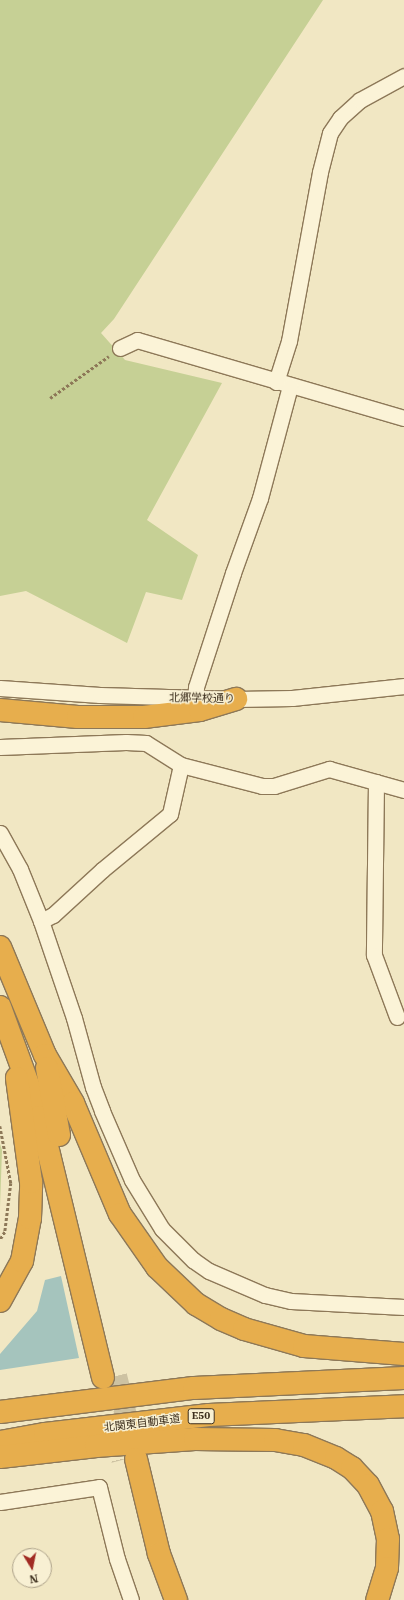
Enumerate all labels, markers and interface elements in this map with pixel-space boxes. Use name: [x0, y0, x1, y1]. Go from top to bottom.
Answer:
street label: 北郷学校通り: [169, 691, 235, 705]
road number: E50: [187, 1408, 215, 1424]
street label: 北関東自動車道: [103, 1412, 181, 1434]
north arrow: [12, 1548, 52, 1588]
text: N: [28, 1571, 39, 1586]

